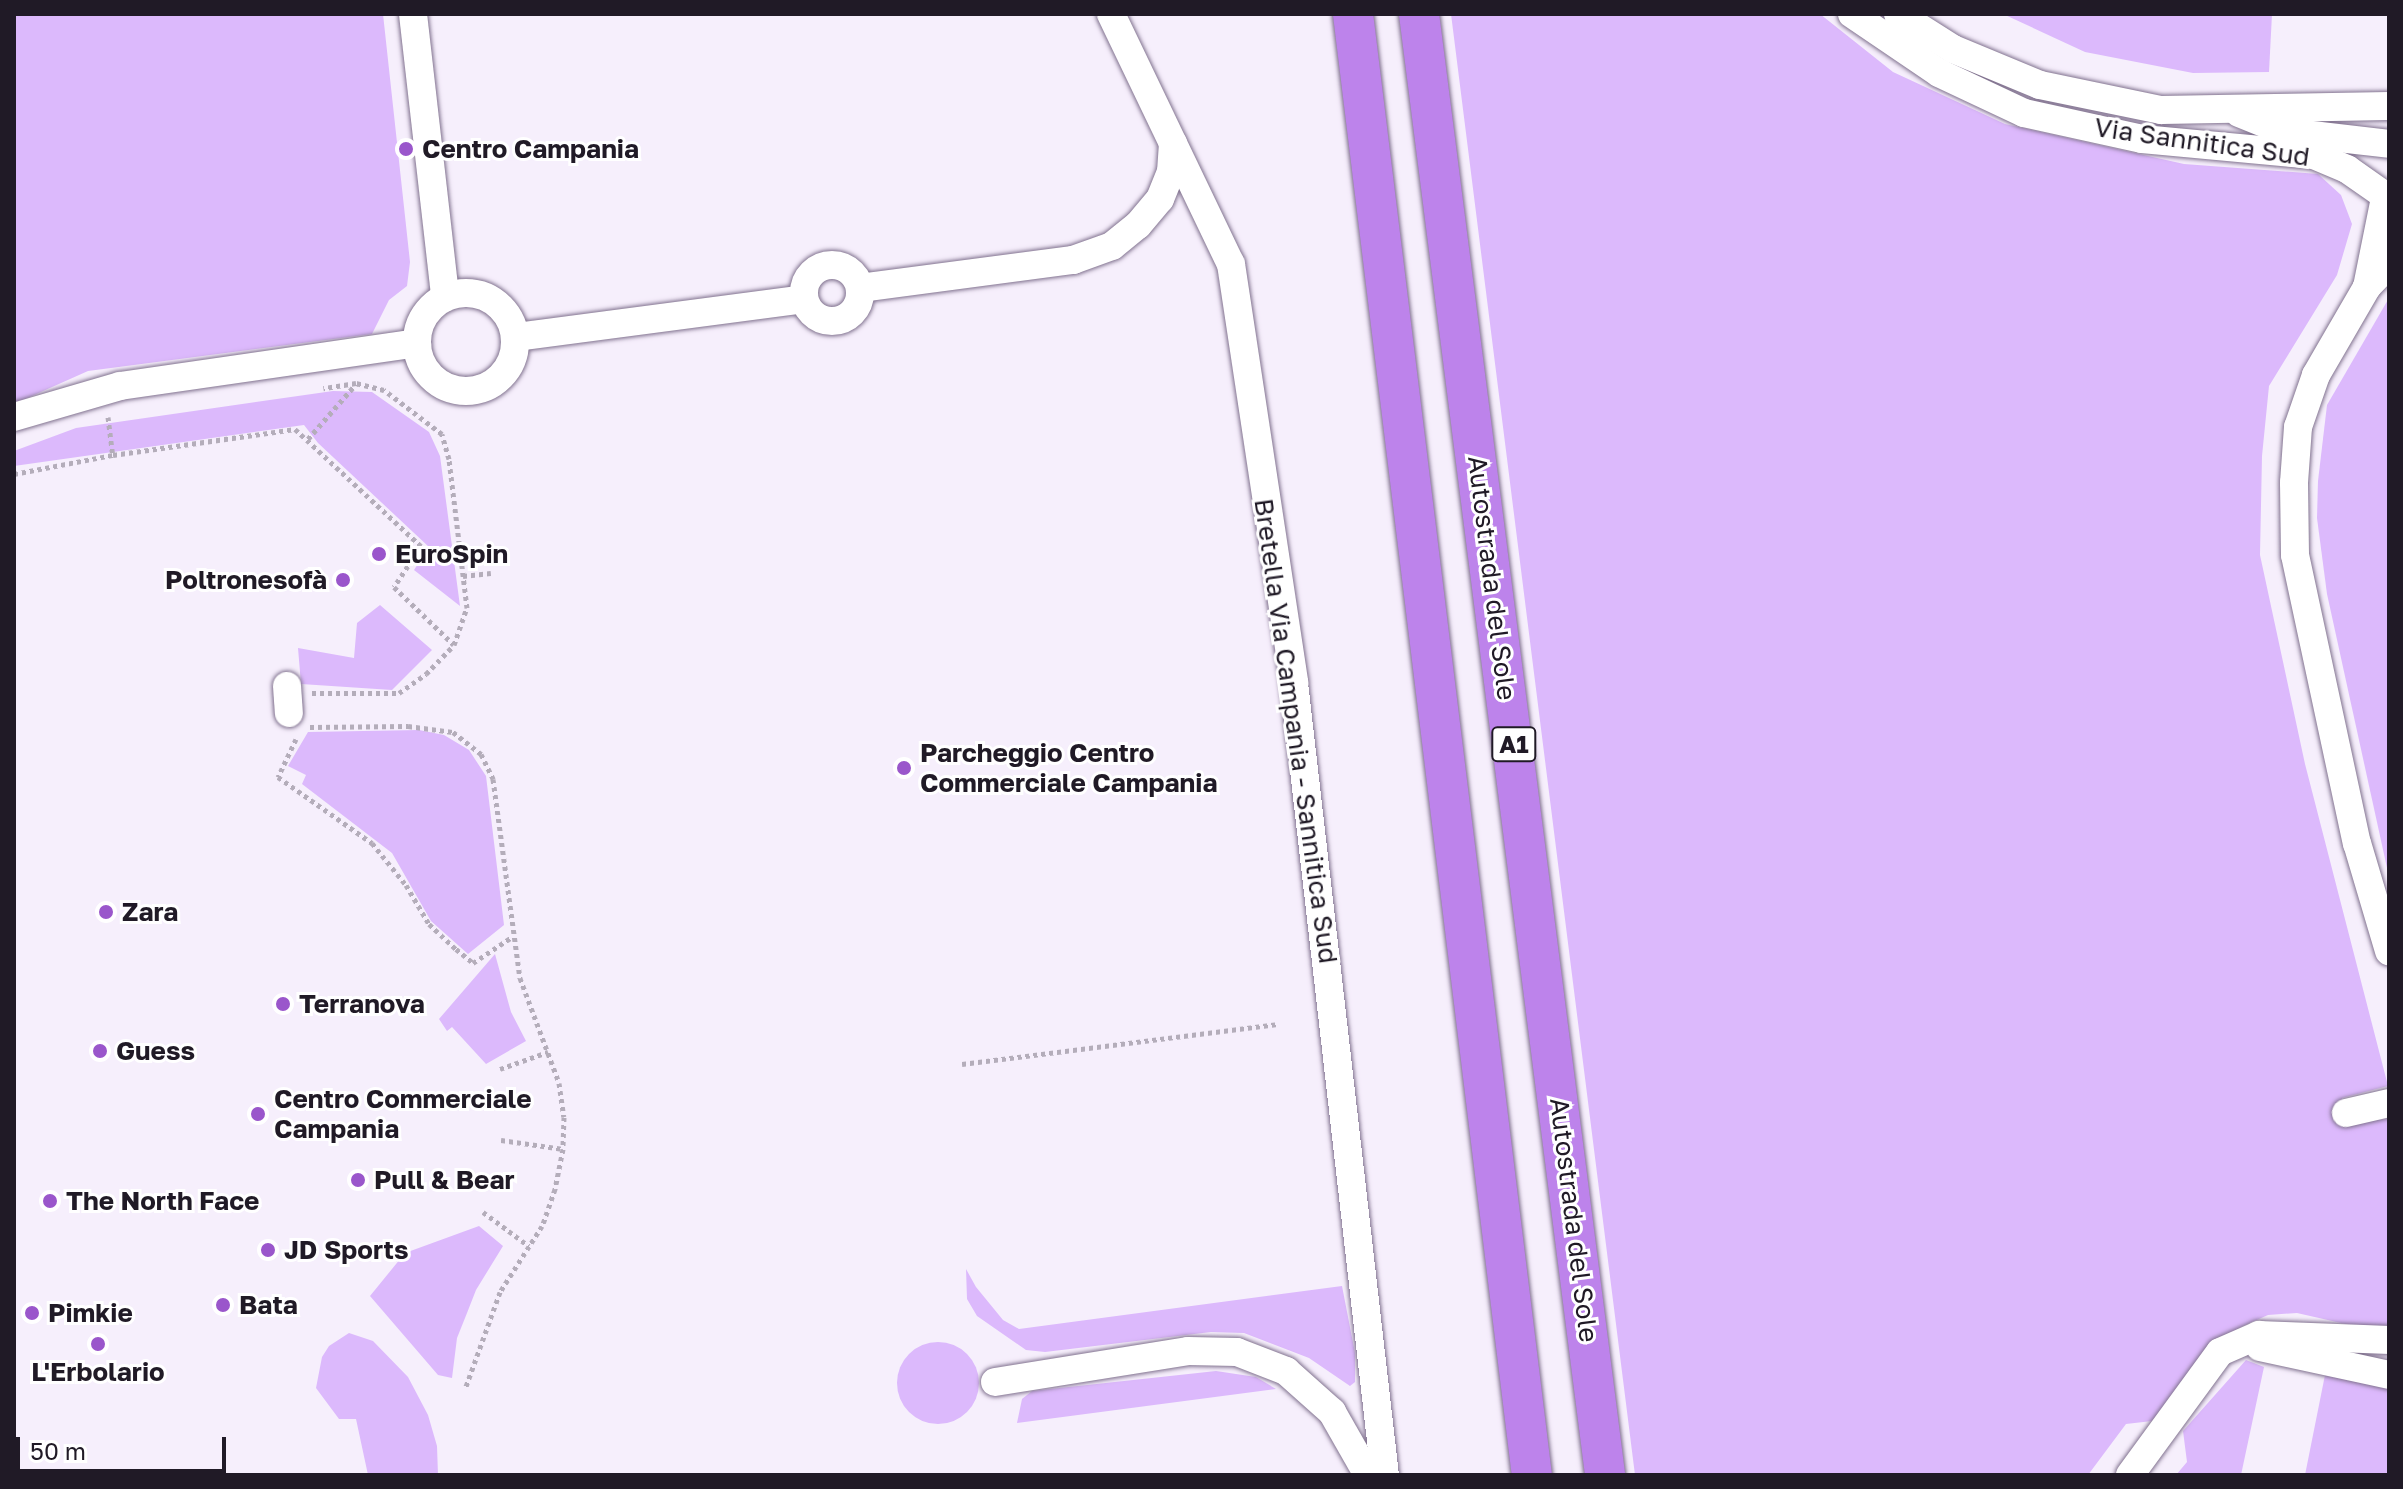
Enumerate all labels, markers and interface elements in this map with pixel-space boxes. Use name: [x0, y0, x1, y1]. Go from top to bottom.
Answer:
street label: Via Sannitica Sud: [2092, 111, 2312, 173]
place label: Centro Campania: [422, 133, 639, 165]
marker: Centro Campania: [397, 140, 415, 158]
street label: Autostrada del Sole: [1462, 454, 1522, 702]
street label: Bretella Via Campania - Sannitica Sud: [1248, 497, 1344, 965]
place label: EuroSpin: [395, 538, 508, 570]
marker: EuroSpin: [370, 545, 388, 563]
place label: Poltronesofà: [165, 564, 327, 596]
marker: Poltronesofà: [334, 571, 352, 589]
road number: A1: [1490, 724, 1538, 764]
place label: Parcheggio Centro Commerciale Campania: [920, 737, 1218, 798]
marker: Parcheggio Centro Commerciale Campania: [895, 759, 913, 777]
place label: Zara: [122, 896, 178, 928]
marker: Zara: [97, 903, 115, 921]
place label: Terranova: [299, 988, 425, 1020]
marker: Terranova: [274, 995, 292, 1013]
place label: Guess: [116, 1035, 195, 1067]
marker: Guess: [91, 1042, 109, 1060]
place label: Centro Commerciale Campania: [274, 1083, 532, 1144]
street label: Autostrada del Sole: [1544, 1096, 1604, 1344]
marker: Centro Commerciale Campania: [249, 1105, 267, 1123]
place label: Pull & Bear: [374, 1164, 515, 1196]
marker: Pull & Bear: [349, 1171, 367, 1189]
place label: The North Face: [66, 1185, 259, 1217]
marker: The North Face: [41, 1192, 59, 1210]
place label: JD Sports: [284, 1234, 409, 1266]
marker: JD Sports: [259, 1241, 277, 1259]
place label: Bata: [239, 1289, 298, 1321]
marker: Bata: [214, 1296, 232, 1314]
place label: Pimkie: [48, 1297, 133, 1329]
marker: Pimkie: [23, 1304, 41, 1322]
marker: L'Erbolario: [89, 1335, 107, 1353]
place label: L'Erbolario: [31, 1356, 165, 1388]
scale bar: [20, 1421, 230, 1471]
text: 50 m: [30, 1436, 86, 1465]

